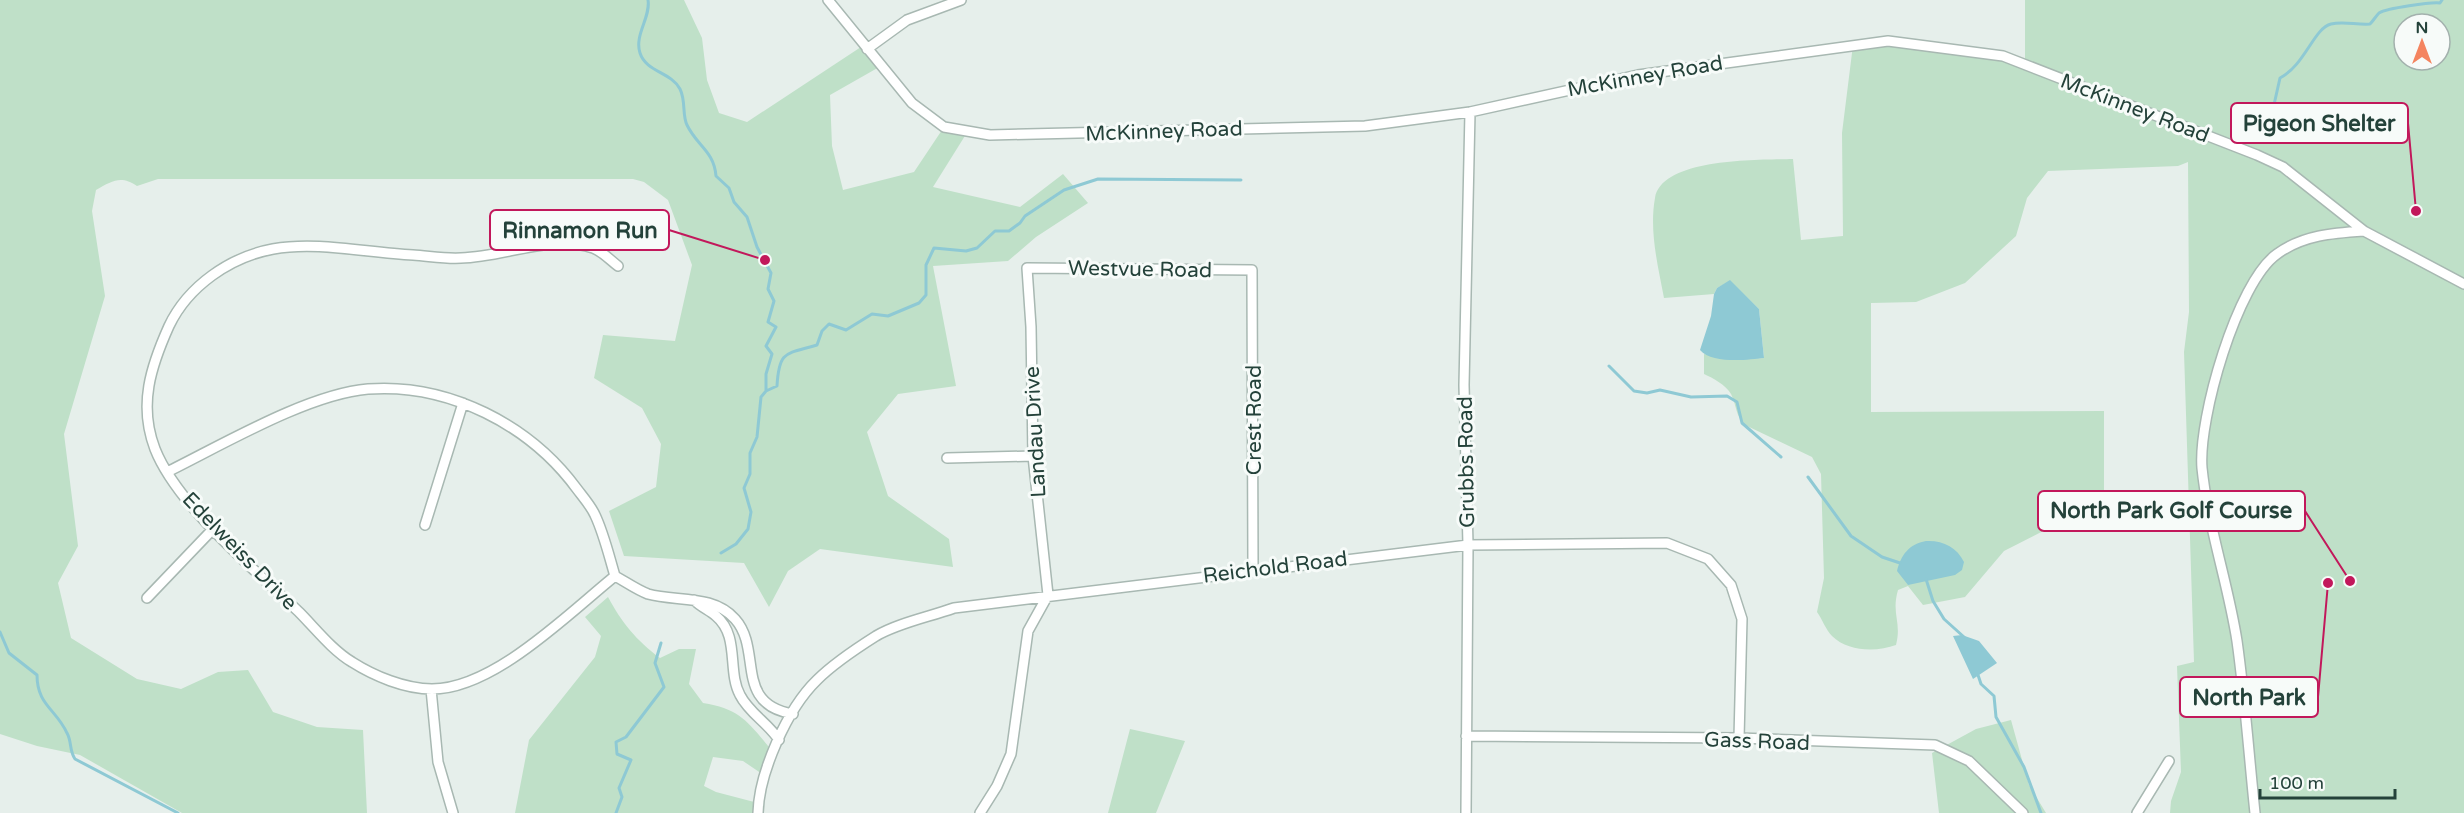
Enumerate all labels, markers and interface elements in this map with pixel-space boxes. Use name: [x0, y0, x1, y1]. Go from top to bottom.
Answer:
north arrow: [2392, 12, 2452, 72]
text: N: [2416, 18, 2428, 38]
street label: McKinney Road: [1565, 51, 1725, 102]
street label: McKinney Road: [2057, 69, 2213, 148]
callout: Pigeon Shelter: [2231, 103, 2408, 143]
text: Pigeon Shelter: [2243, 111, 2396, 137]
street label: McKinney Road: [1085, 116, 1243, 147]
callout: Rinnamon Run: [490, 210, 669, 250]
text: Rinnamon Run: [502, 218, 658, 244]
street label: Westvue Road: [1068, 256, 1212, 283]
street label: Landau Drive: [1020, 365, 1051, 498]
street label: Crest Road: [1242, 365, 1267, 475]
street label: Grubbs Road: [1453, 396, 1480, 528]
street label: Edelweiss Drive: [177, 487, 302, 616]
callout: North Park Golf Course: [2038, 491, 2305, 531]
text: North Park Golf Course: [2050, 498, 2292, 524]
street label: Reichold Road: [1201, 546, 1349, 589]
callout: North Park: [2180, 677, 2318, 717]
text: North Park: [2192, 685, 2306, 711]
street label: Gass Road: [1704, 727, 1810, 756]
scale bar: [2260, 762, 2395, 800]
text: 100 m: [2269, 772, 2324, 794]

